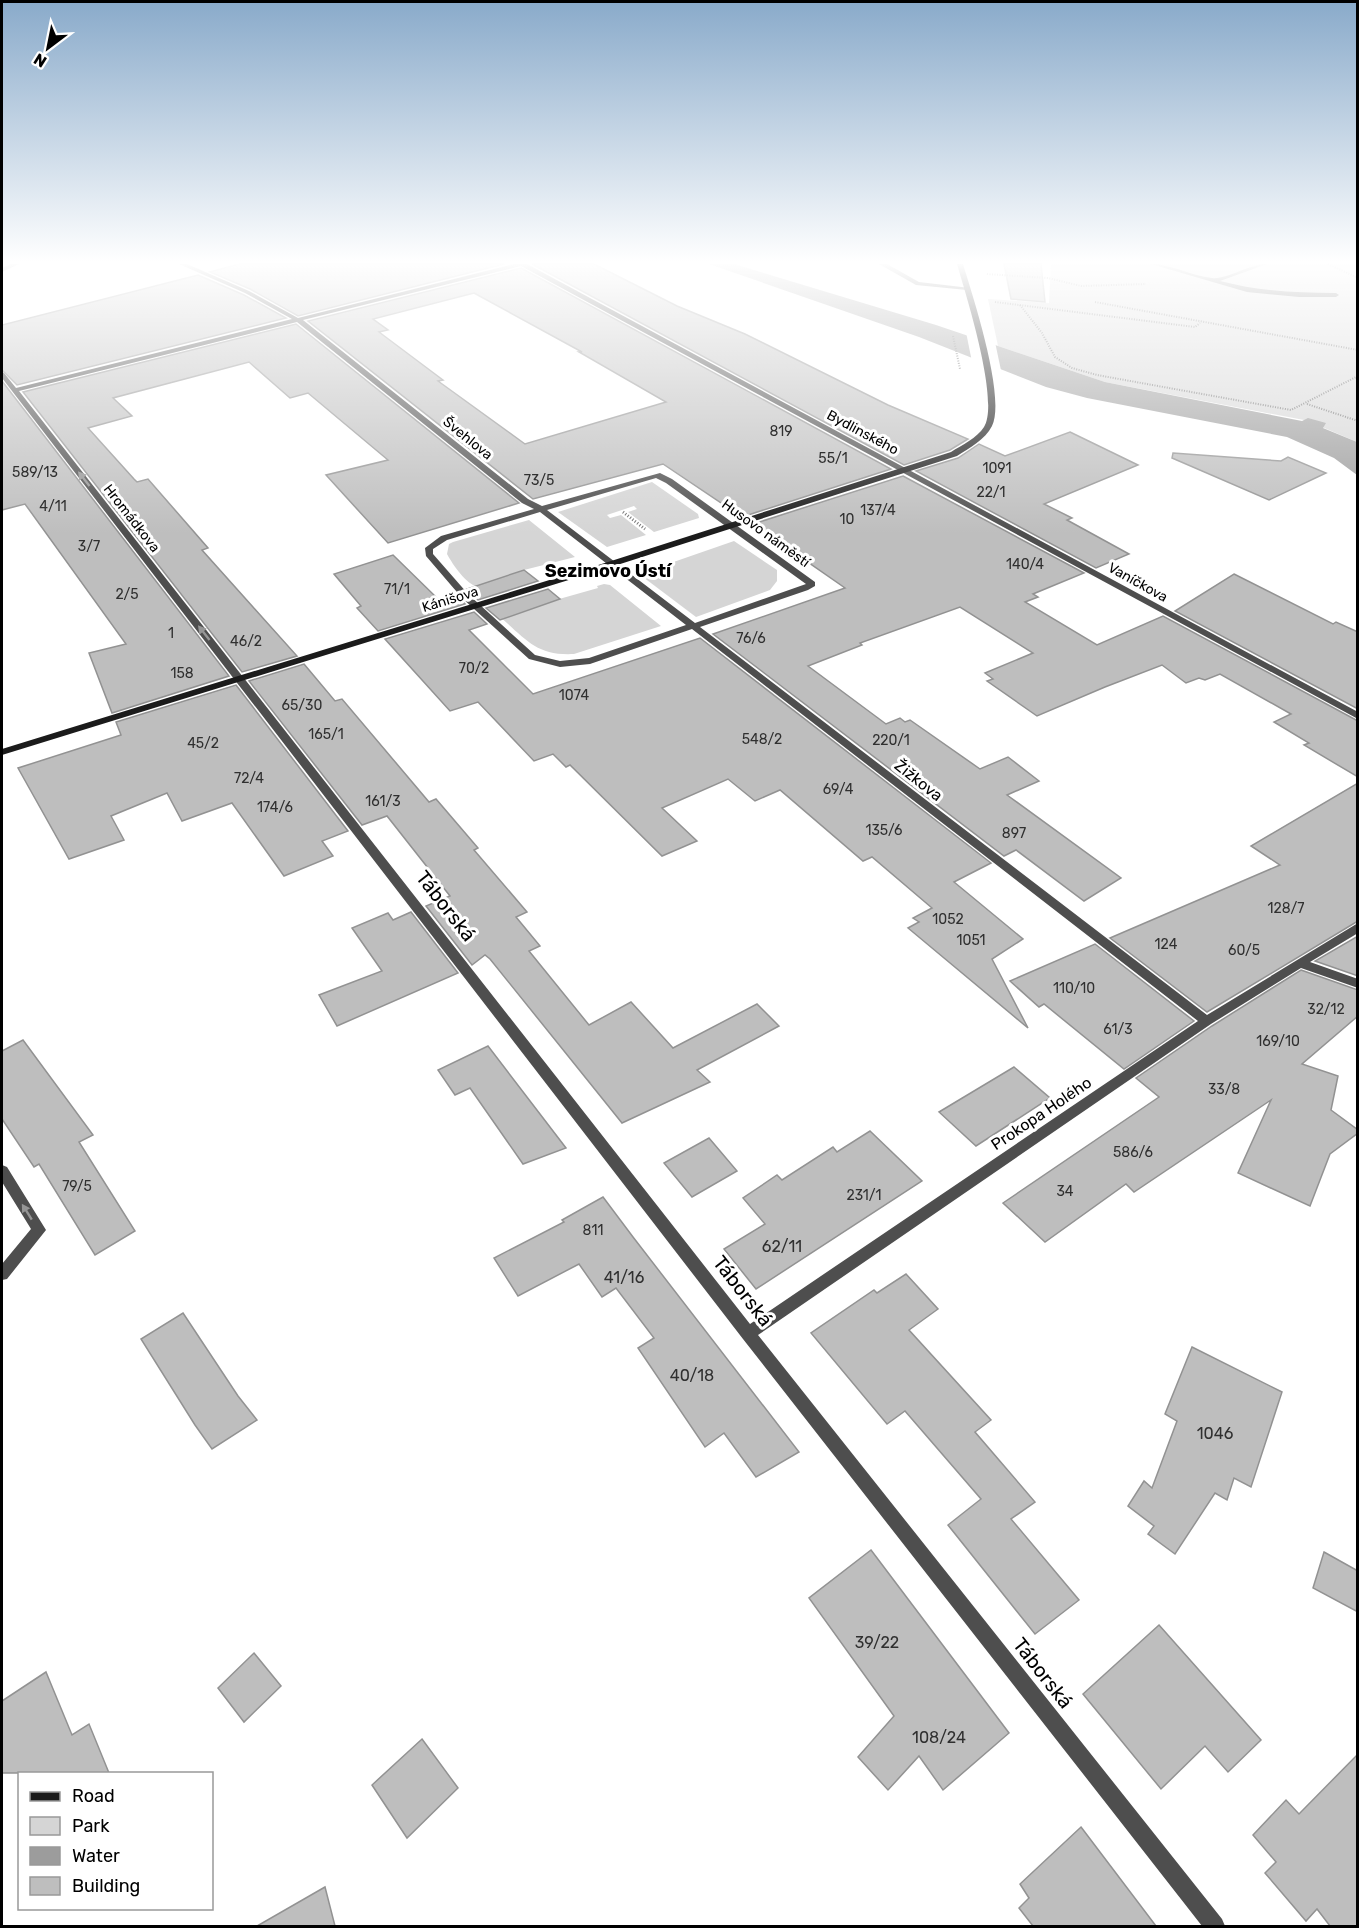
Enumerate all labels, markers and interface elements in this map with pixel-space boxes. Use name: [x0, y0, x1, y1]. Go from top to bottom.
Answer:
north arrow: [18, 18, 78, 78]
text: N: [30, 49, 50, 71]
street label: Bydlinského: [824, 406, 902, 458]
street label: Švehlova: [439, 412, 497, 464]
house number: 819: [769, 423, 793, 440]
house number: 55/1: [818, 450, 848, 467]
house number: 1091: [982, 460, 1012, 477]
house number: 589/13: [12, 464, 58, 481]
one-way arrow: [78, 471, 91, 487]
house number: 73/5: [524, 472, 554, 489]
street label: Hromádkova: [100, 481, 163, 556]
house number: 22/1: [976, 484, 1006, 501]
street label: Husovo náměstí: [718, 496, 814, 571]
house number: 4/11: [39, 498, 67, 515]
house number: 137/4: [860, 502, 896, 519]
house number: 10: [840, 511, 855, 528]
house number: 3/7: [78, 538, 100, 555]
house number: 140/4: [1006, 556, 1044, 573]
street label: Vaníčkova: [1105, 559, 1171, 606]
district label: Sezimovo Ústí: [545, 560, 673, 582]
house number: 71/1: [384, 581, 410, 598]
street label: Kánišova: [420, 583, 480, 616]
house number: 2/5: [115, 586, 139, 603]
house number: 1: [168, 625, 174, 642]
one-way arrow: [198, 626, 210, 641]
house number: 76/6: [736, 630, 766, 647]
house number: 46/2: [230, 633, 262, 650]
house number: 70/2: [459, 660, 489, 677]
house number: 158: [170, 665, 194, 682]
house number: 1074: [559, 687, 589, 704]
house number: 65/30: [282, 697, 322, 714]
house number: 165/1: [308, 726, 344, 743]
house number: 548/2: [742, 731, 782, 748]
house number: 220/1: [872, 732, 910, 749]
house number: 45/2: [187, 735, 219, 752]
street label: Žižkova: [891, 756, 947, 805]
house number: 72/4: [234, 770, 264, 787]
house number: 69/4: [823, 781, 854, 798]
house number: 161/3: [365, 793, 401, 810]
house number: 174/6: [257, 799, 293, 816]
house number: 135/6: [865, 822, 903, 839]
house number: 897: [1002, 825, 1026, 842]
street label: Táborská: [411, 866, 481, 946]
house number: 128/7: [1268, 900, 1305, 917]
house number: 1052: [932, 911, 964, 928]
house number: 1051: [957, 932, 985, 949]
house number: 124: [1155, 936, 1178, 953]
house number: 60/5: [1228, 942, 1260, 959]
house number: 110/10: [1053, 980, 1095, 997]
house number: 32/12: [1307, 1001, 1345, 1018]
house number: 61/3: [1103, 1021, 1133, 1038]
house number: 169/10: [1256, 1033, 1300, 1050]
street label: Prokopa Holého: [987, 1073, 1095, 1154]
house number: 33/8: [1208, 1081, 1240, 1098]
house number: 586/6: [1113, 1144, 1153, 1161]
house number: 79/5: [62, 1178, 92, 1195]
house number: 34: [1056, 1183, 1074, 1200]
house number: 231/1: [846, 1187, 882, 1204]
one-way arrow: [22, 1204, 33, 1220]
house number: 811: [583, 1222, 603, 1239]
house number: 62/11: [762, 1237, 802, 1256]
street label: Táborská: [708, 1251, 778, 1331]
house number: 41/16: [604, 1268, 645, 1287]
house number: 40/18: [670, 1366, 714, 1385]
house number: 1046: [1197, 1424, 1234, 1443]
house number: 39/22: [855, 1633, 899, 1652]
street label: Táborská: [1008, 1633, 1078, 1713]
house number: 108/24: [912, 1728, 966, 1747]
legend: [18, 1772, 213, 1910]
text: Road: [72, 1785, 115, 1807]
text: Park: [72, 1815, 110, 1837]
text: Water: [72, 1845, 120, 1867]
text: Building: [72, 1875, 140, 1897]

